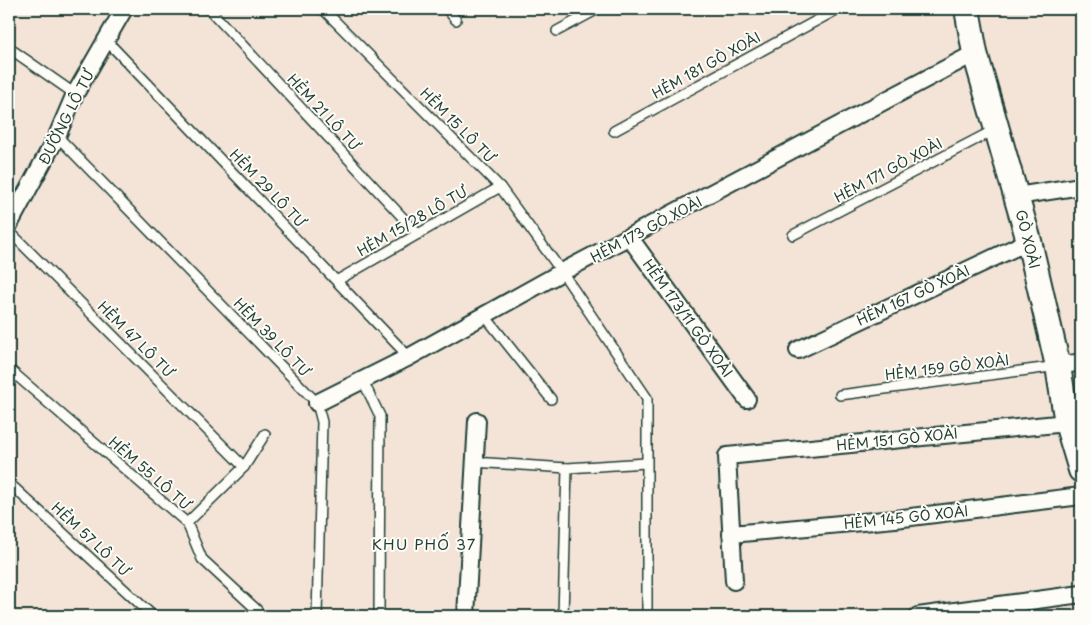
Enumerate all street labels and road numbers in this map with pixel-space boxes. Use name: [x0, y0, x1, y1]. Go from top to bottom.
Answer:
street label: HẺM 181 GÒ XOÀI: [648, 26, 764, 104]
street label: ĐƯỜNG LÔ TƯ: [33, 65, 99, 168]
street label: HẺM 21 LÔ TƯ: [283, 69, 366, 156]
street label: HẺM 15 LÔ TƯ: [416, 83, 501, 168]
street label: HẺM 171 GÒ XOÀI: [830, 133, 946, 207]
street label: HẺM 29 LÔ TƯ: [225, 144, 312, 233]
street label: HẺM 15/28 LÔ TƯ: [353, 180, 472, 261]
street label: HẺM 173 GÒ XOÀI: [586, 191, 706, 267]
street label: GÒ XOÀI: [1011, 207, 1045, 271]
street label: HẺM 173/11 GÒ XOÀI: [638, 255, 738, 381]
street label: HẺM 167 GÒ XOÀI: [853, 260, 973, 330]
street label: HẺM 39 LÔ TƯ: [229, 293, 316, 382]
street label: HẺM 47 LÔ TƯ: [93, 296, 180, 383]
street label: HẺM 159 GÒ XOÀI: [884, 349, 1010, 385]
street label: HẺM 151 GÒ XOÀI: [835, 422, 959, 456]
street label: HẺM 55 LÔ TƯ: [104, 431, 196, 515]
street label: HẺM 57 LÔ TƯ: [47, 497, 136, 582]
street label: HẺM 145 GÒ XOÀI: [843, 500, 969, 534]

